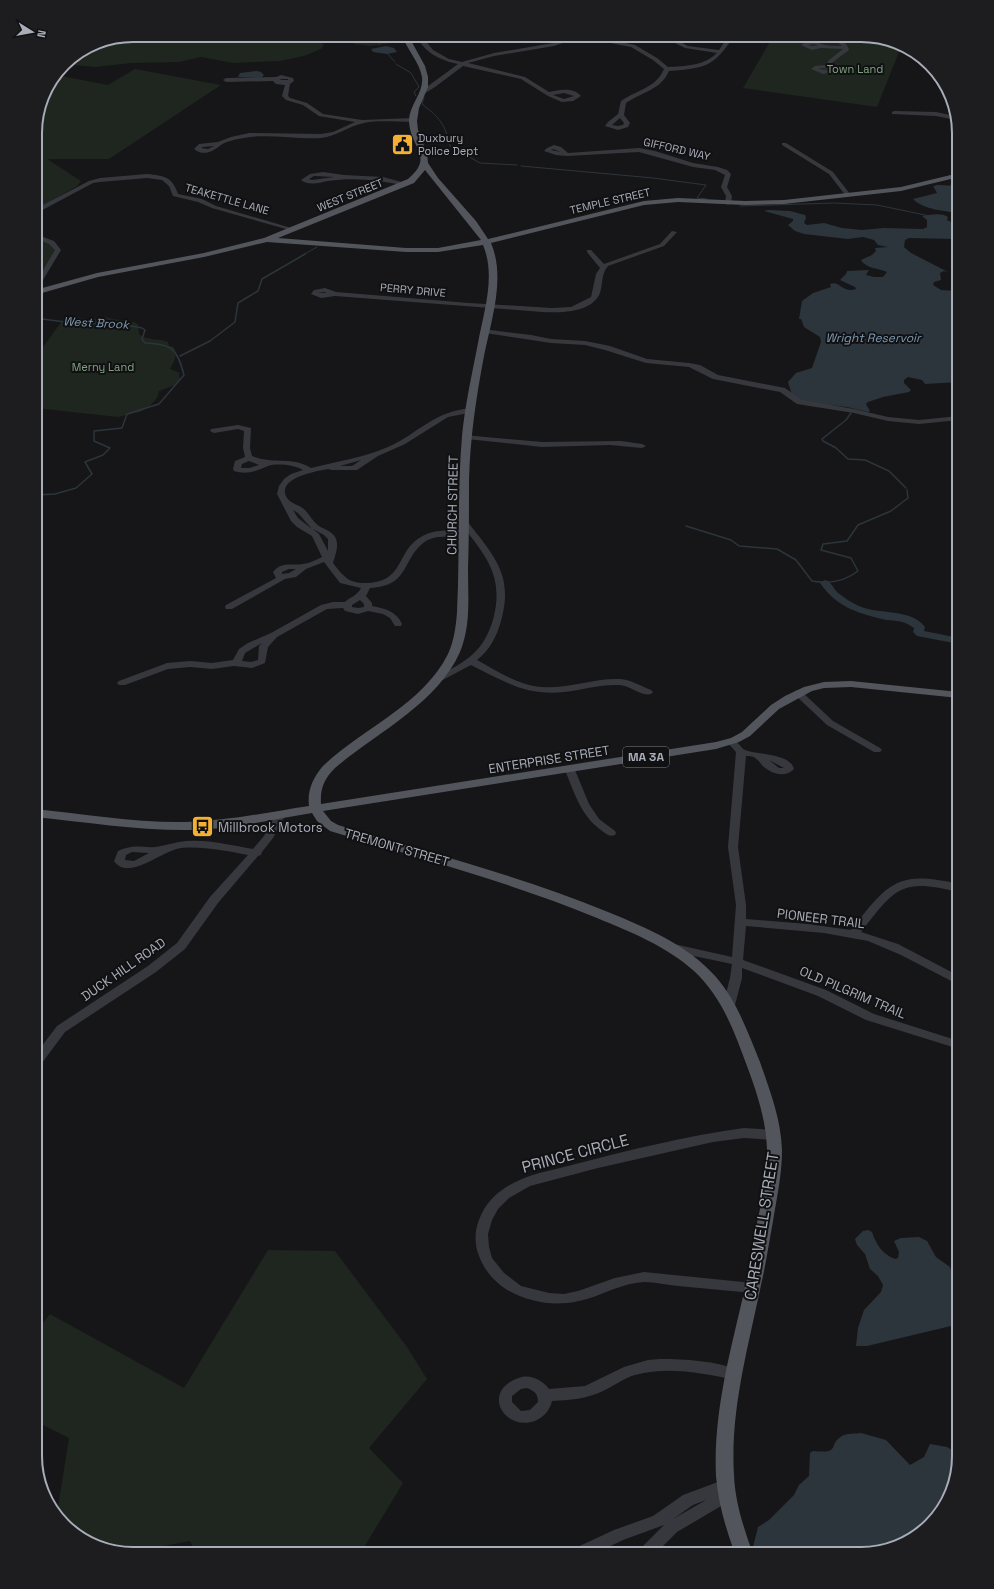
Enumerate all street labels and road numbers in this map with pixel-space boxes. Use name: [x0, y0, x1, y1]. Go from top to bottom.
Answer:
street label: GIFFORD WAY: [642, 135, 712, 164]
street label: WEST STREET: [315, 175, 386, 215]
street label: TEAKETTLE LANE: [183, 180, 271, 218]
street label: TEMPLE STREET: [568, 185, 652, 217]
street label: PERRY DRIVE: [380, 280, 446, 300]
street label: CHURCH STREET: [443, 455, 462, 555]
street label: ENTERPRISE STREET: [487, 741, 611, 777]
road number: MA 3A: [623, 747, 669, 767]
street label: TREMONT STREET: [343, 824, 451, 871]
street label: PIONEER TRAIL: [776, 905, 866, 932]
street label: DUCK HILL ROAD: [78, 934, 169, 1005]
street label: OLD PILGRIM TRAIL: [797, 962, 909, 1023]
street label: PRINCE CIRCLE: [519, 1129, 631, 1178]
street label: CARESWELL STREET: [739, 1151, 784, 1302]

